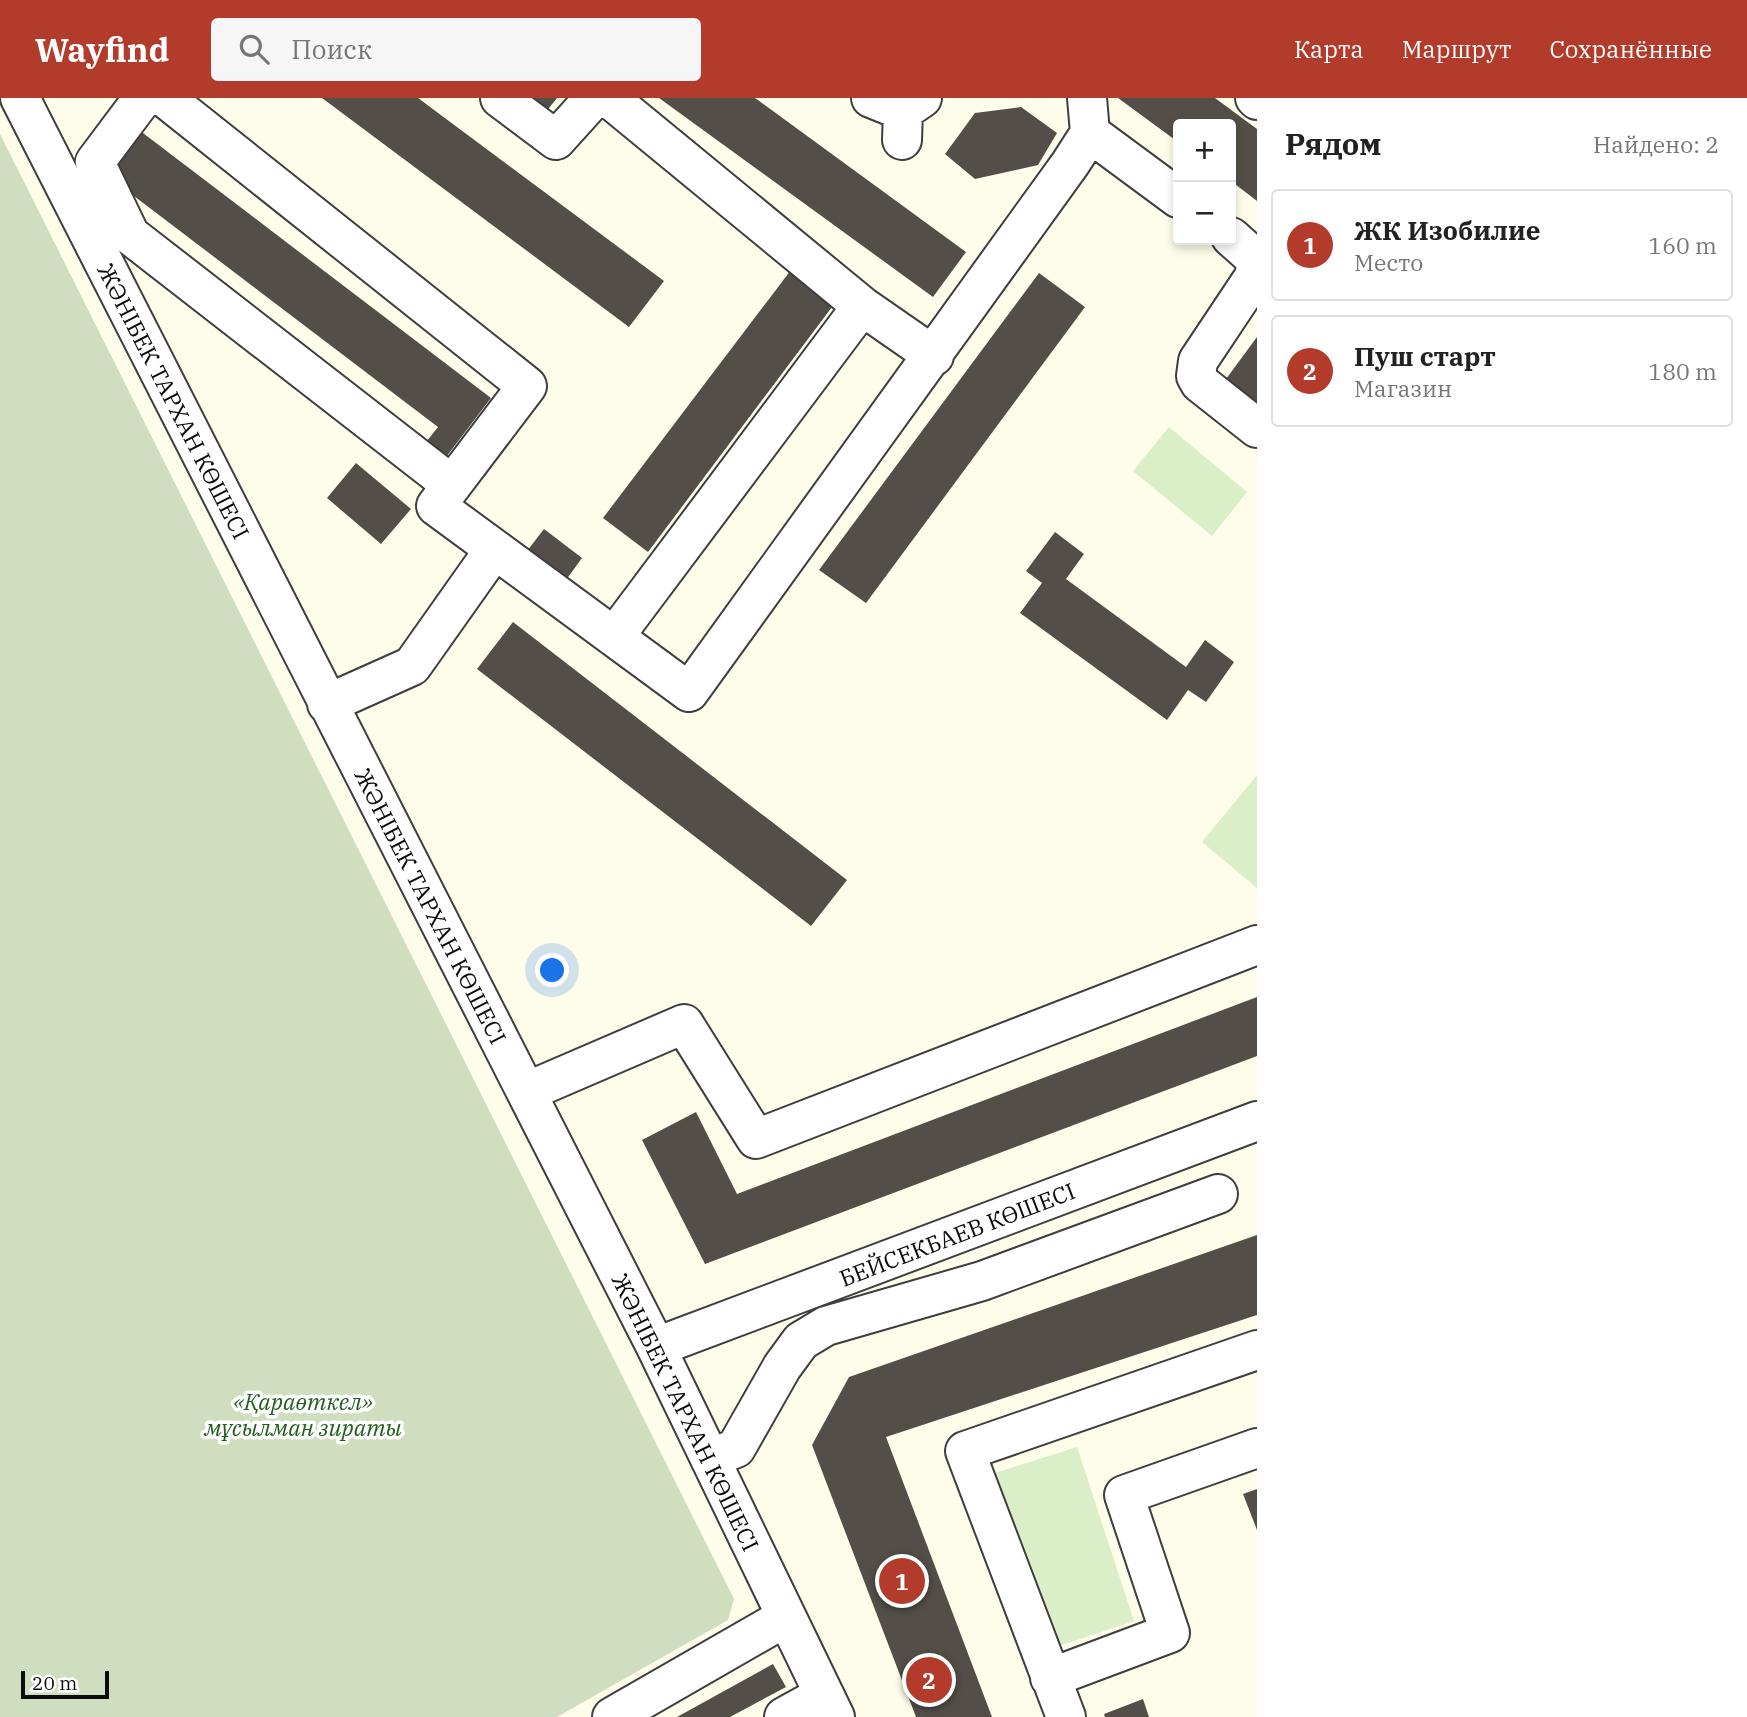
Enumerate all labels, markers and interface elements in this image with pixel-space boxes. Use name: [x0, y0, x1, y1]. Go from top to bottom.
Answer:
search box: [211, 18, 701, 81]
text: Wayfind: [35, 28, 169, 71]
icon: search: [235, 30, 273, 68]
text: Поиск: [291, 32, 372, 66]
text: Карта: [1294, 33, 1364, 65]
text: Маршрут: [1402, 33, 1511, 65]
text: Сохранённые: [1549, 33, 1712, 65]
map controls: [1173, 119, 1236, 245]
button: +: [1173, 119, 1236, 182]
text: Рядом: [1285, 124, 1381, 163]
text: Найдено: 2: [1593, 129, 1719, 159]
button: −: [1173, 182, 1236, 245]
text: ЖК Изобилие: [1354, 213, 1541, 247]
text: 1: [1303, 230, 1317, 260]
text: 160 m: [1648, 230, 1717, 260]
text: Место: [1354, 247, 1423, 277]
street label: ЖӘНІБЕК ТАРХАН КӨШЕСІ: [91, 258, 257, 544]
text: Пуш старт: [1354, 339, 1496, 373]
text: 2: [1303, 356, 1317, 386]
text: 180 m: [1648, 356, 1717, 386]
text: Магазин: [1354, 373, 1452, 403]
street label: ЖӘНІБЕК ТАРХАН КӨШЕСІ: [348, 763, 514, 1049]
your location: [535, 953, 569, 987]
street label: БЕЙСЕКБАЕВ КӨШЕСІ: [835, 1175, 1079, 1293]
street label: ЖӘНІБЕК ТАРХАН КӨШЕСІ: [606, 1268, 766, 1556]
park label: «Қараөткел» мұсылман зираты: [203, 1386, 402, 1442]
pin: 1: [879, 1555, 925, 1607]
pin: 2: [906, 1654, 952, 1706]
scale bar: [21, 1668, 108, 1700]
text: 20 m: [32, 1671, 77, 1695]

